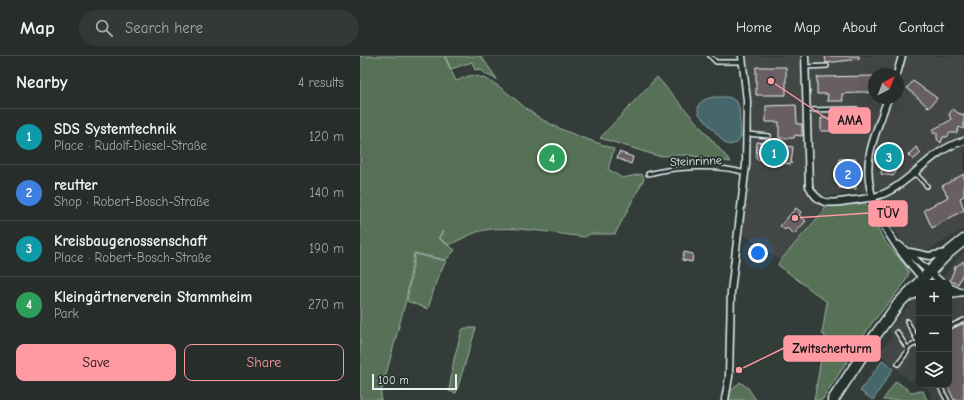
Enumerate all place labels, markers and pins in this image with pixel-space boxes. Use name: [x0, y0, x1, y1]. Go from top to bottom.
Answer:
callout: AMA: [829, 108, 870, 133]
pin: 1: [761, 138, 787, 168]
pin: 3: [876, 142, 902, 172]
pin: 4: [539, 143, 565, 173]
pin: 2: [835, 159, 861, 189]
callout: TÜV: [869, 201, 907, 226]
callout: Zwitscherturm: [784, 336, 880, 361]

